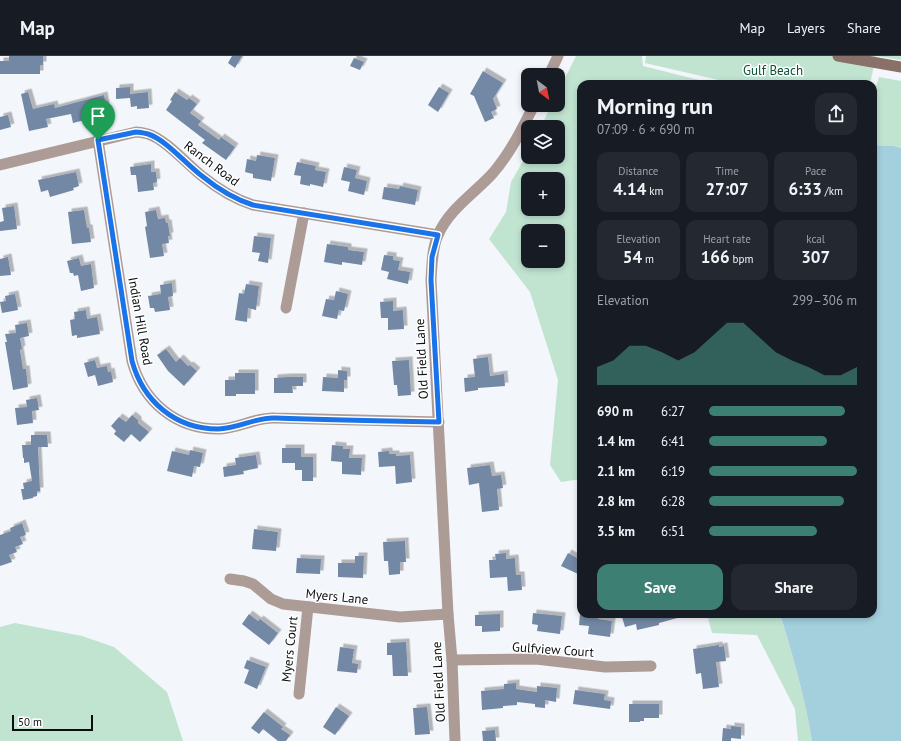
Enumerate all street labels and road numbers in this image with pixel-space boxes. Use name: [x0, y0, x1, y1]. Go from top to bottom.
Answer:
street label: Ranch Road: [181, 137, 243, 190]
street label: Indian Hill Road: [124, 276, 157, 366]
street label: Old Field Lane: [411, 318, 432, 400]
street label: Myers Lane: [305, 585, 369, 608]
street label: Myers Court: [278, 615, 301, 683]
street label: Gulfview Court: [511, 638, 595, 661]
street label: Old Field Lane: [428, 641, 449, 723]

